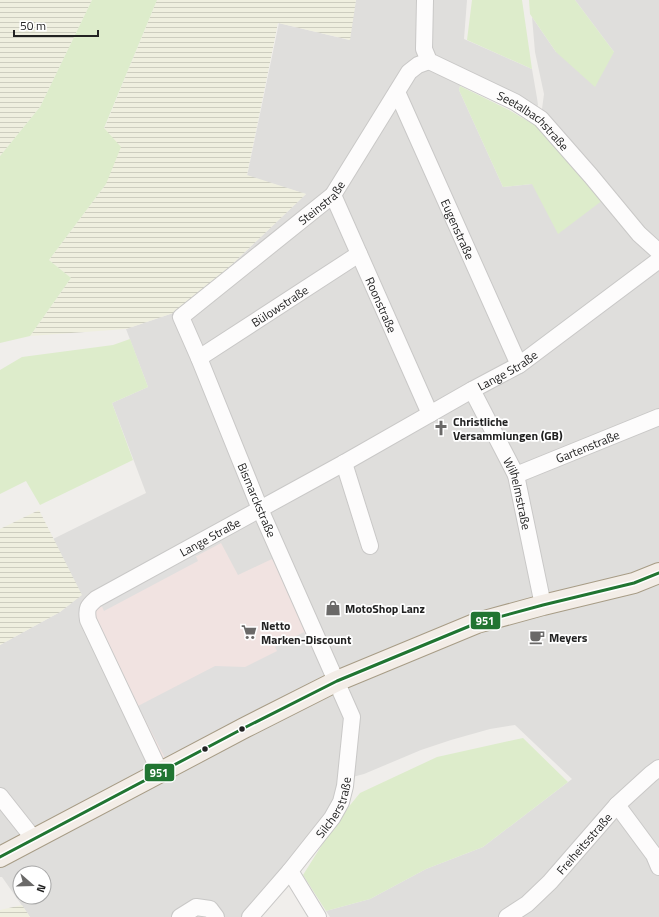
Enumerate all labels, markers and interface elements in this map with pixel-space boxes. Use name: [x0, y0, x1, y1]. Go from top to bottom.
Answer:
scale bar: [14, 12, 98, 38]
text: 50 m: [20, 16, 46, 35]
street label: Seetalbachstraße: [494, 85, 574, 155]
street label: Steinstraße: [294, 177, 349, 229]
street label: Eugenstraße: [436, 196, 480, 262]
street label: Roonstraße: [361, 274, 402, 336]
street label: Bülowstraße: [247, 280, 312, 331]
street label: Lange Straße: [474, 345, 541, 395]
place label: Christliche Versammlungen (GB): [453, 412, 563, 445]
church icon: Christliche Versammlungen (GB): [432, 419, 450, 437]
street label: Gartenstraße: [553, 425, 622, 468]
street label: Wilhelmstraße: [499, 454, 537, 531]
street label: Bismarckstraße: [233, 460, 281, 540]
street label: Lange Straße: [176, 512, 244, 561]
shop icon: MotoShop Lanz: [324, 599, 342, 617]
place label: MotoShop Lanz: [345, 599, 425, 618]
line badge: 951: [470, 611, 501, 630]
text: 951: [476, 613, 494, 629]
place label: Netto Marken-Discount: [261, 616, 352, 649]
supermarket icon: Netto Marken-Discount: [240, 623, 258, 641]
cafe icon: Meyers: [528, 628, 546, 646]
place label: Meyers: [549, 628, 588, 647]
unlabelled marker: [237, 724, 247, 734]
unlabelled marker: [200, 744, 210, 754]
line badge: 951: [144, 763, 175, 782]
text: 951: [150, 765, 168, 781]
street label: Silcherstraße: [310, 776, 355, 842]
street label: Freiheitsstraße: [551, 808, 616, 878]
north arrow: [12, 865, 52, 905]
text: N: [33, 882, 50, 895]

